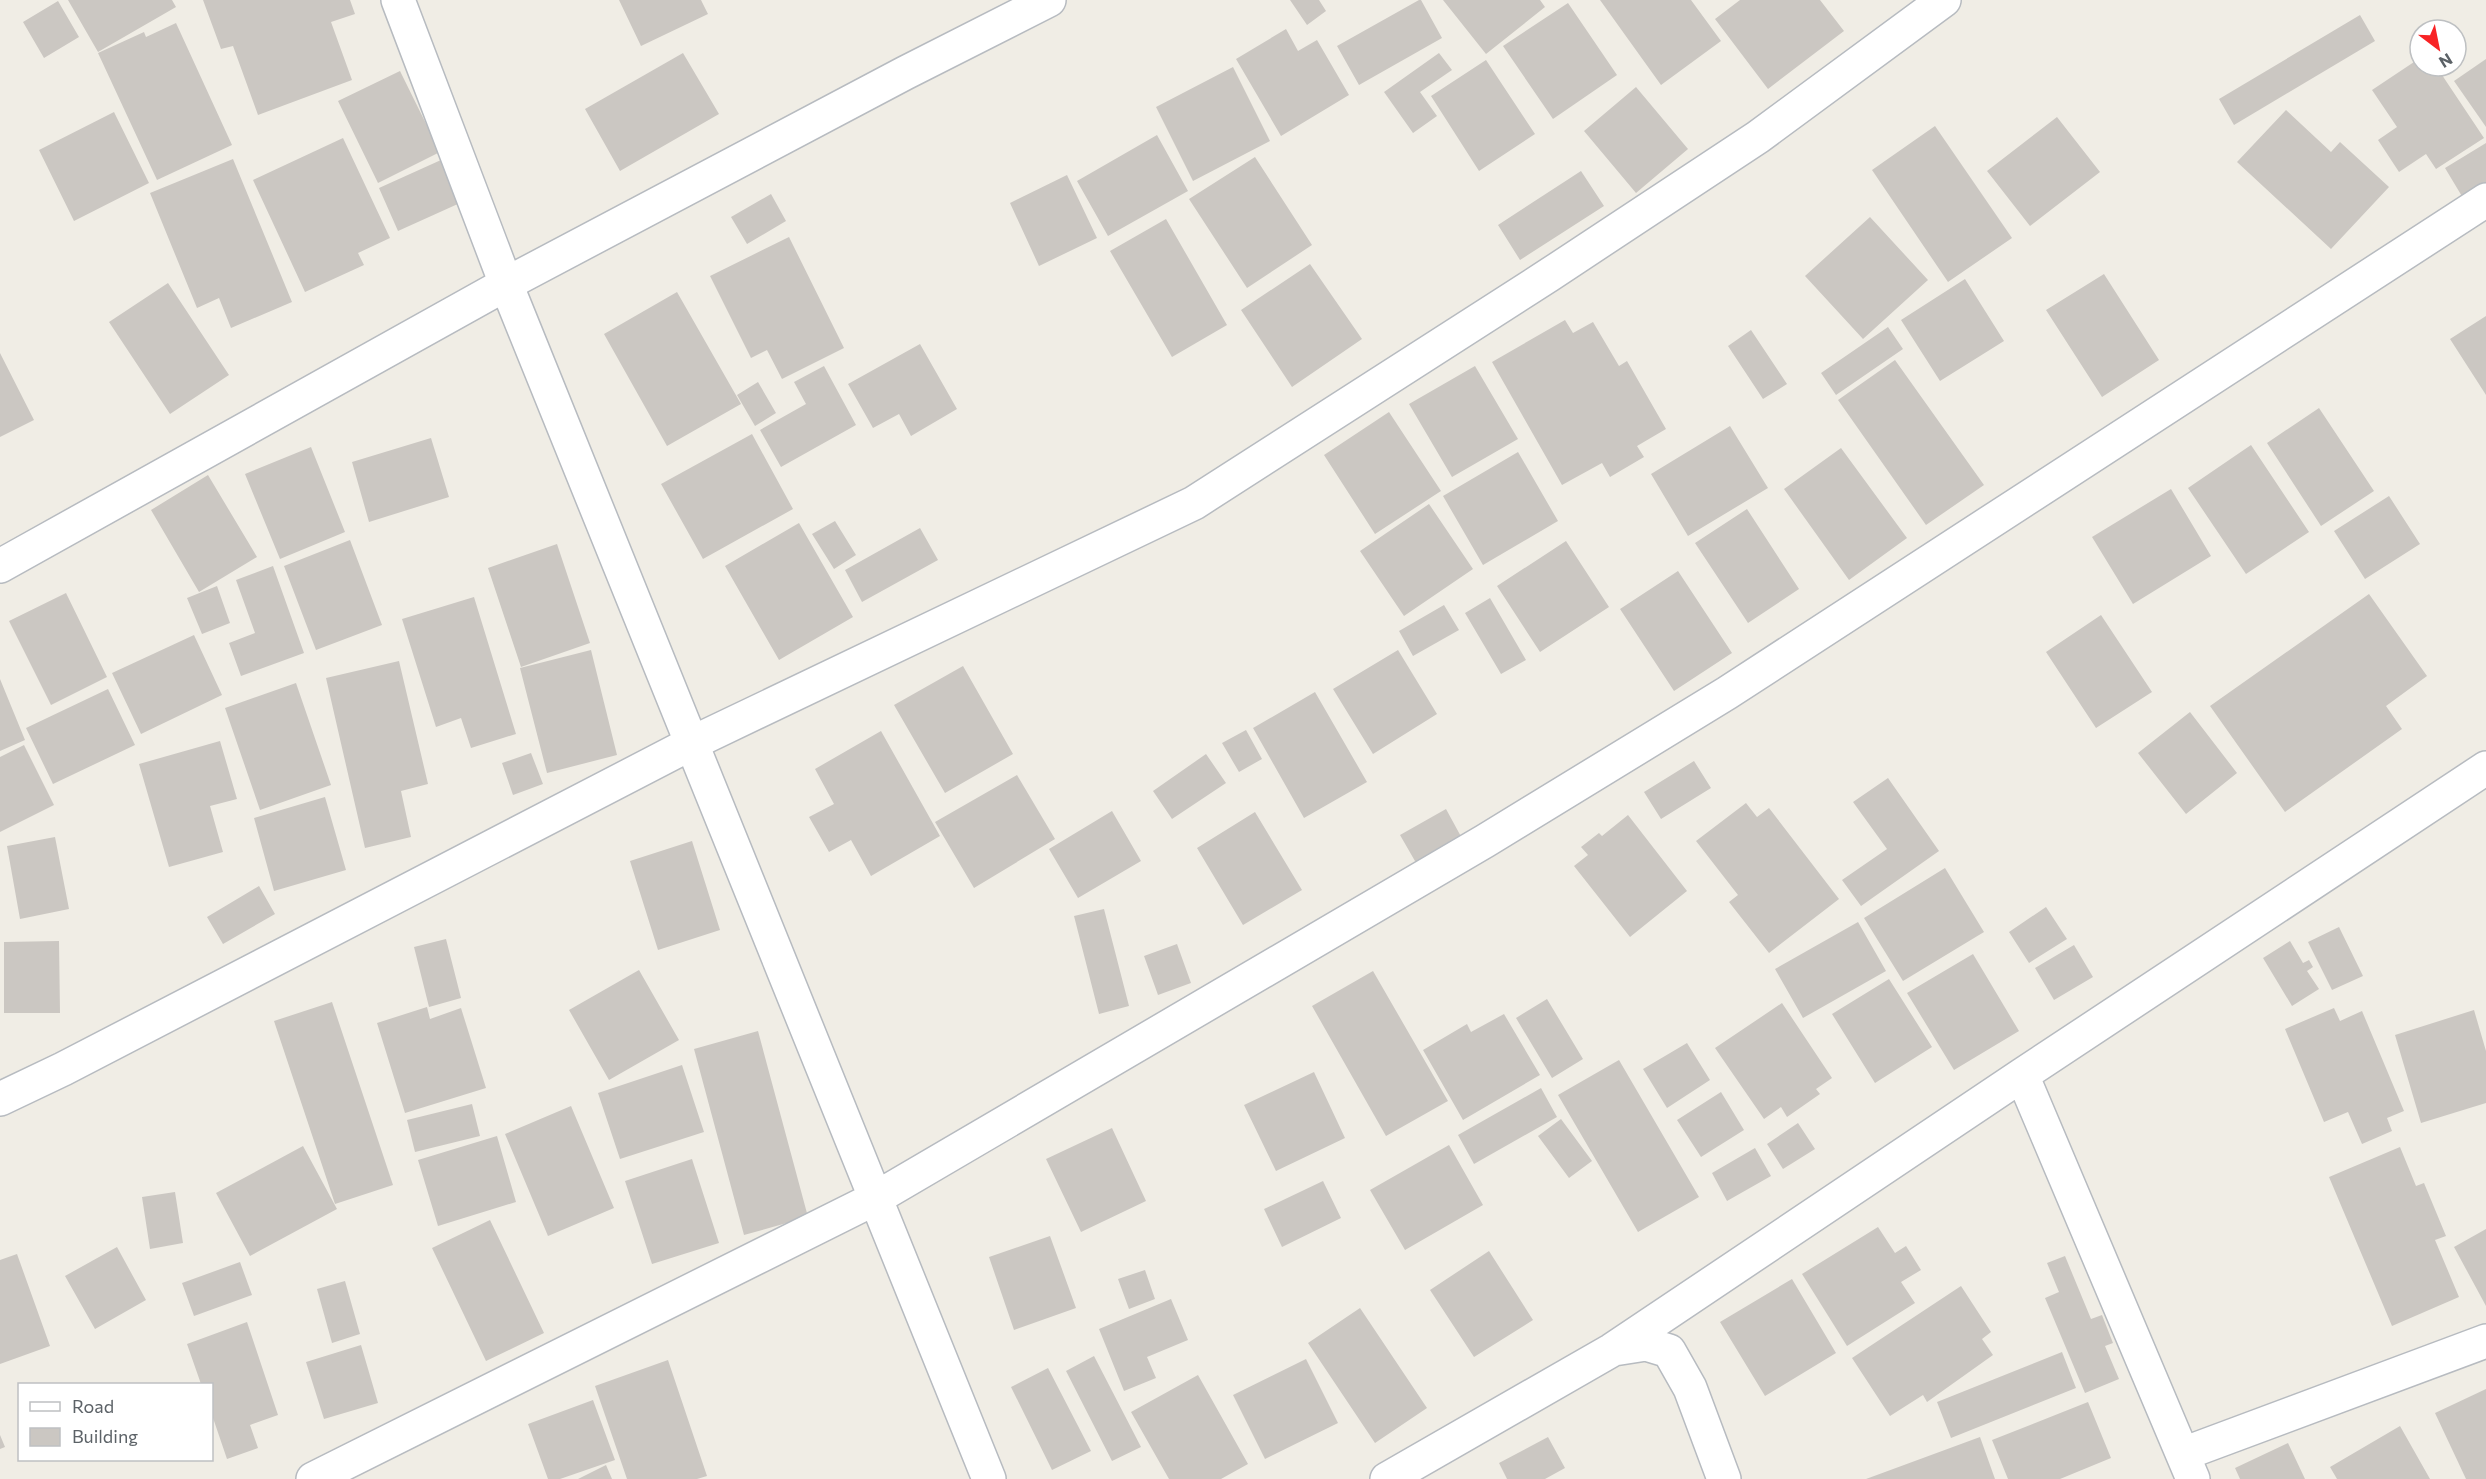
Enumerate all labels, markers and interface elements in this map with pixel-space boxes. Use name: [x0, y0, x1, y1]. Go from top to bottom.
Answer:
north arrow: [2408, 18, 2468, 78]
text: N: [2436, 50, 2456, 72]
legend: [18, 1383, 213, 1461]
text: Road: [72, 1395, 114, 1417]
text: Building: [72, 1425, 138, 1447]

